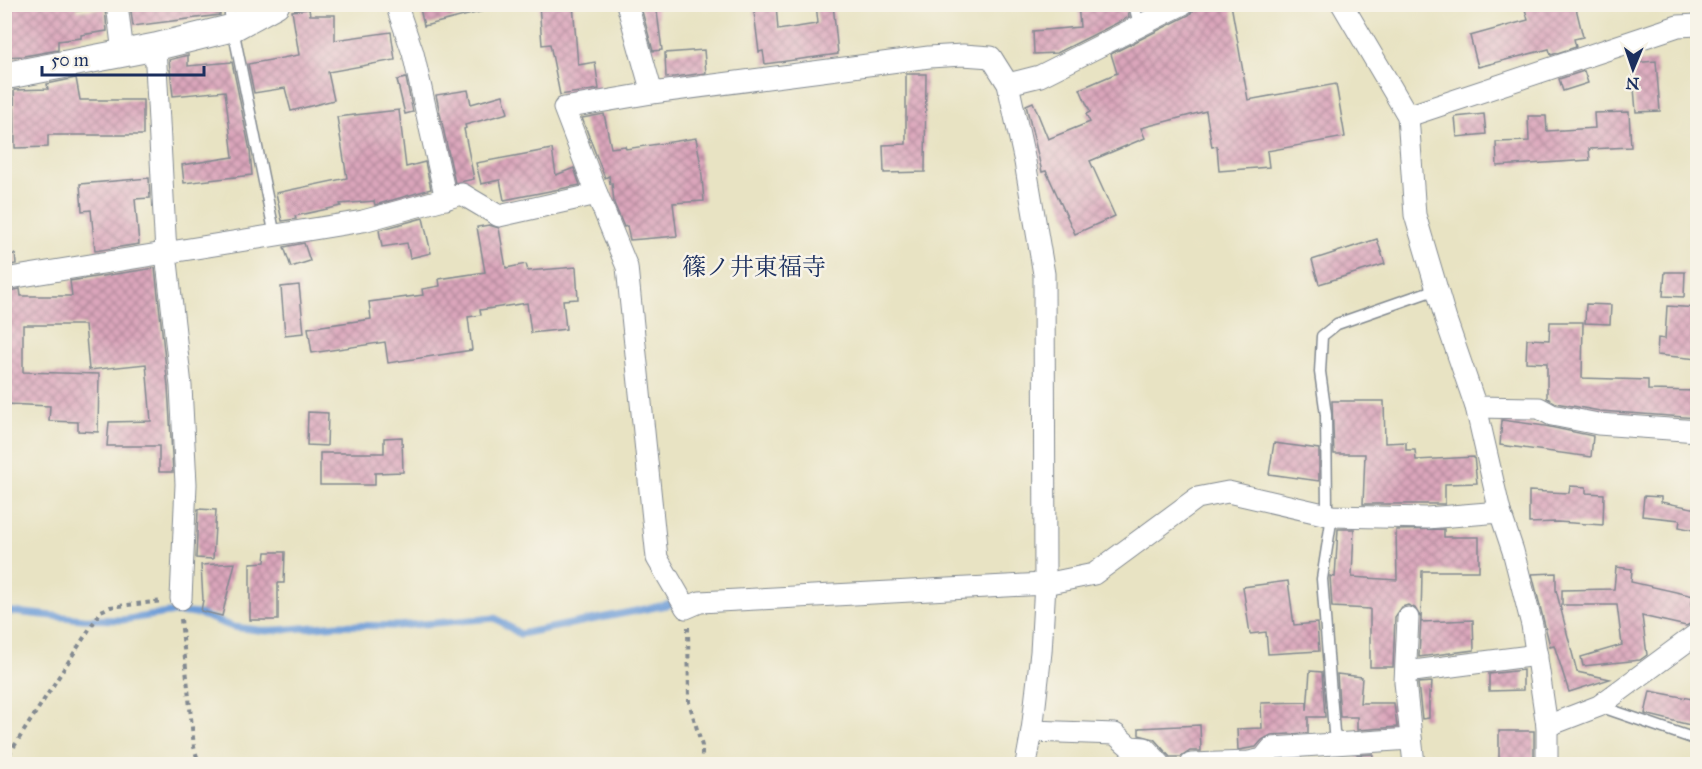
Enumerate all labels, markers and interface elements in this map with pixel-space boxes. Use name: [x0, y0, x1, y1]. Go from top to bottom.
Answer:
scale bar: [42, 39, 204, 77]
north arrow: [1603, 39, 1663, 99]
text: 50 m: [51, 49, 89, 71]
text: N: [1625, 74, 1640, 93]
district label: 篠ノ井東福寺: [682, 252, 826, 282]

